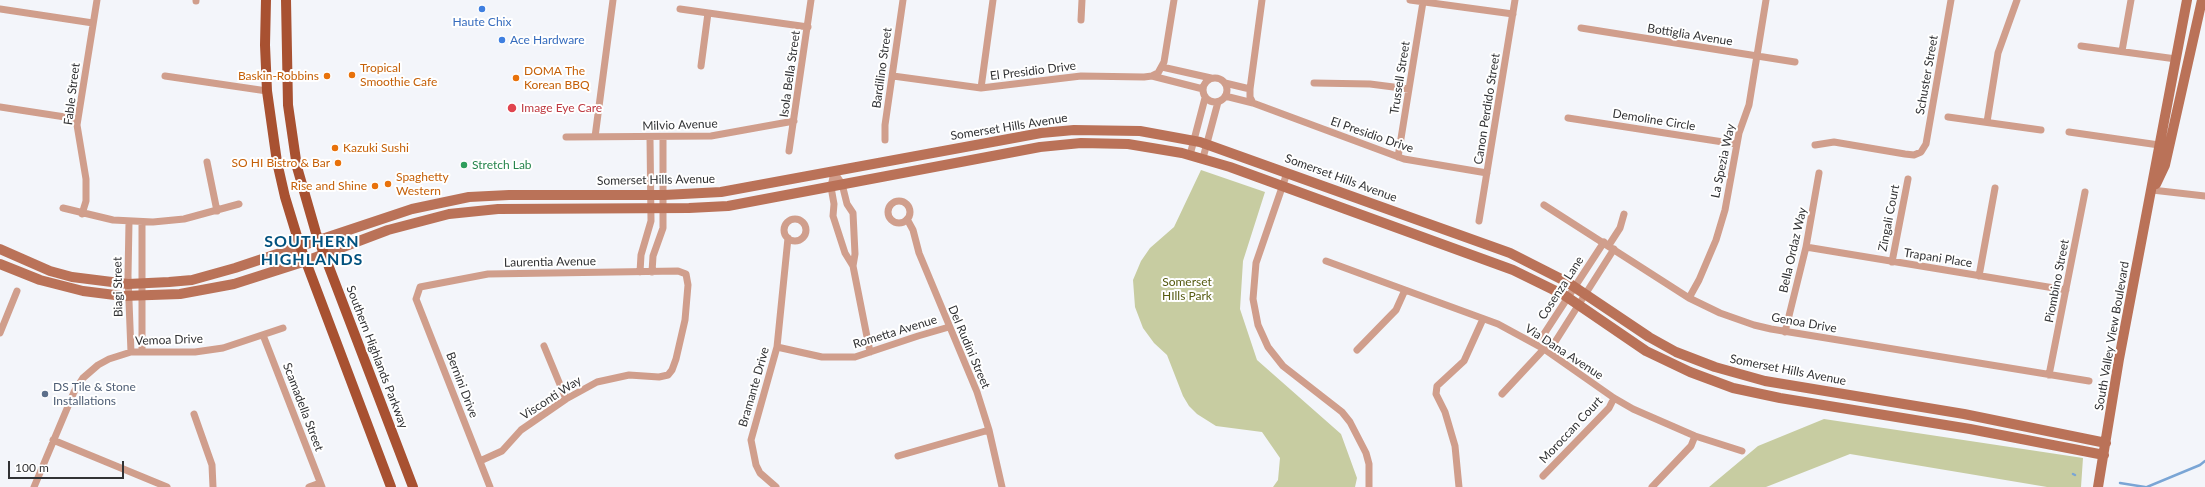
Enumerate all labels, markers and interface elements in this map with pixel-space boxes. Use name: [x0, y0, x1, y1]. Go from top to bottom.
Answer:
marker: Haute Chix: [477, 4, 487, 14]
place label: Haute Chix: [453, 15, 511, 29]
street label: Bottiglia Avenue: [1646, 21, 1734, 49]
street label: Bardilino Street: [869, 27, 895, 109]
street label: Isola Bella Street: [777, 30, 803, 118]
place label: Ace Hardware: [510, 33, 585, 47]
street label: Schuster Street: [1913, 34, 1941, 116]
marker: Ace Hardware: [497, 35, 507, 45]
street label: Trussell Street: [1387, 40, 1413, 116]
street label: Canon Perdido Street: [1471, 52, 1503, 166]
street label: El Presidio Drive: [989, 59, 1077, 83]
place label: Tropical Smoothie Cafe: [360, 61, 437, 89]
street label: Fable Street: [61, 62, 83, 126]
place label: DOMA The Korean BBQ: [524, 64, 590, 92]
place label: Baskin-Robbins: [238, 69, 319, 83]
marker: Tropical Smoothie Cafe: [347, 70, 357, 80]
marker: Baskin-Robbins: [322, 71, 332, 81]
marker: DOMA The Korean BBQ: [511, 73, 521, 83]
place label: Image Eye Care: [521, 101, 602, 115]
marker: Image Eye Care: [506, 102, 518, 114]
street label: Demoline Circle: [1611, 106, 1697, 134]
street label: Somerset Hills Avenue: [949, 111, 1069, 143]
street label: El Presidio Drive: [1329, 114, 1415, 156]
street label: Milvio Avenue: [642, 116, 718, 134]
street label: La Spezia Way: [1708, 122, 1738, 200]
place label: Kazuki Sushi: [343, 141, 409, 155]
marker: Kazuki Sushi: [330, 143, 340, 153]
street label: Somerset Hills Avenue: [1283, 151, 1399, 205]
place label: SO HI Bistro & Bar: [232, 156, 330, 170]
marker: SO HI Bistro & Bar: [333, 158, 343, 168]
place label: Stretch Lab: [472, 158, 532, 172]
marker: Stretch Lab: [459, 160, 469, 170]
place label: Spaghetty Western: [396, 170, 449, 198]
street label: Somerset Hills Avenue: [597, 172, 715, 188]
place label: Rise and Shine: [291, 179, 367, 193]
marker: Spaghetty Western: [383, 179, 393, 189]
marker: Rise and Shine: [370, 181, 380, 191]
street label: Zingali Court: [1875, 183, 1903, 253]
street label: Bella Ordaz Way: [1776, 206, 1810, 294]
district label: SOUTHERN HIGHLANDS: [261, 232, 363, 270]
street label: Piombino Street: [2042, 238, 2072, 324]
street label: Trapani Place: [1903, 245, 1973, 271]
street label: Laurentia Avenue: [504, 254, 596, 270]
street label: Cosenza Lane: [1535, 254, 1587, 322]
street label: Biagi Street: [110, 257, 126, 317]
street label: South Valley View Boulevard: [2092, 260, 2132, 412]
park label: Somerset HIlls Park: [1162, 275, 1212, 303]
street label: Southern Highlands Parkway: [343, 284, 411, 430]
street label: Del Rudini Street: [945, 303, 993, 391]
street label: Genoa Drive: [1770, 310, 1838, 336]
street label: Rometta Avenue: [851, 312, 939, 352]
street label: Via Dana Avenue: [1522, 321, 1606, 383]
street label: Vemoa Drive: [135, 332, 203, 348]
street label: Bramante Drive: [736, 345, 772, 429]
street label: Bernini Drive: [443, 350, 481, 420]
street label: Somerset Hills Avenue: [1729, 352, 1847, 388]
street label: Scamadella Street: [280, 361, 326, 453]
street label: Visconti Way: [518, 373, 584, 423]
place label: DS Tile & Stone Installations: [53, 380, 136, 408]
marker: DS Tile & Stone Installations: [40, 389, 50, 399]
street label: Moroccan Court: [1536, 394, 1606, 466]
scale bar: [10, 453, 126, 479]
text: 100 m: [15, 460, 49, 475]

